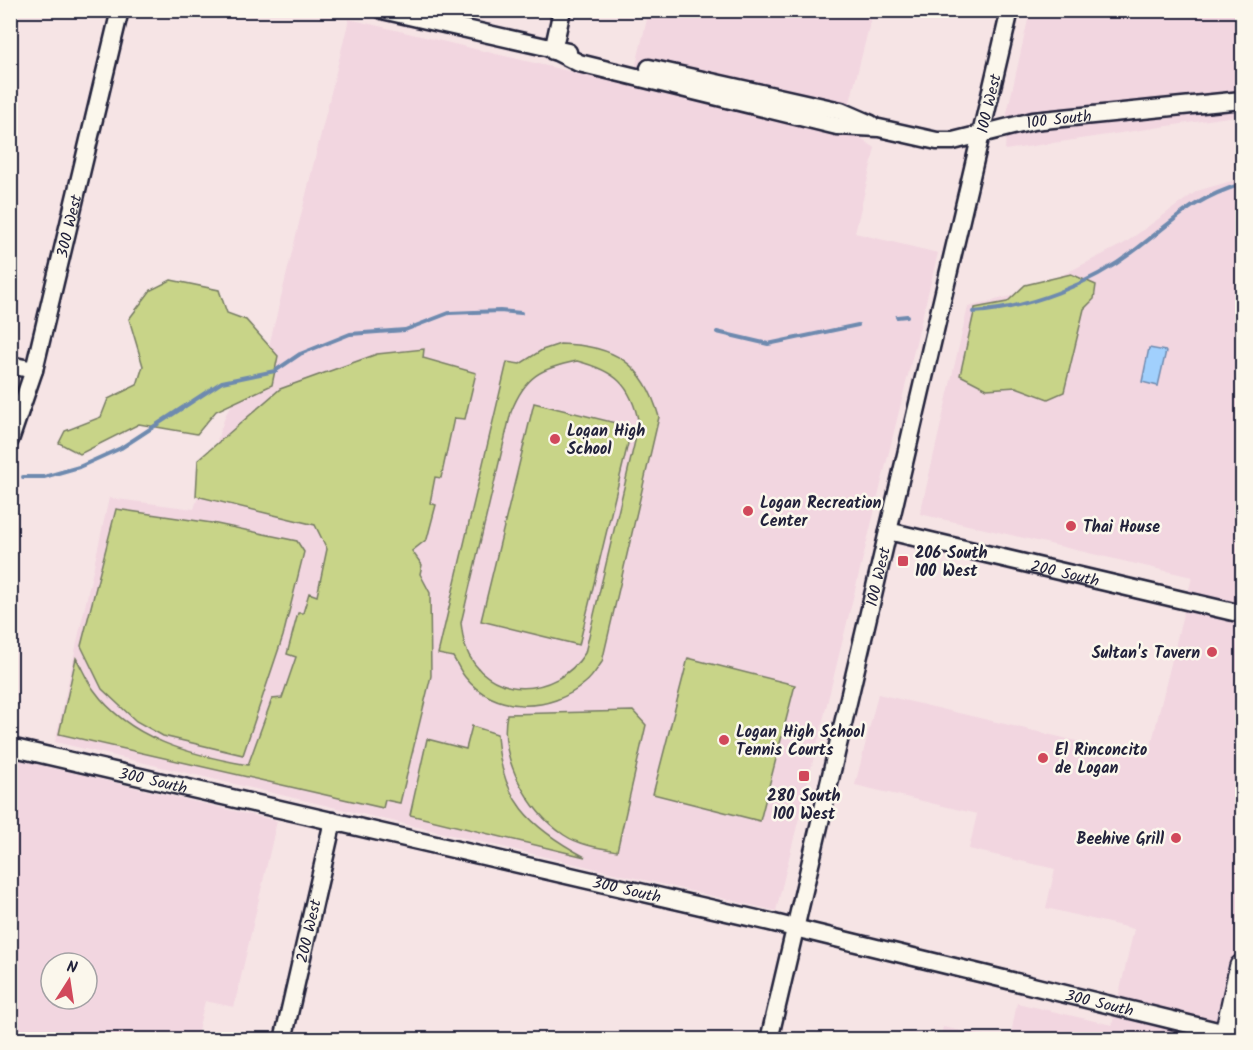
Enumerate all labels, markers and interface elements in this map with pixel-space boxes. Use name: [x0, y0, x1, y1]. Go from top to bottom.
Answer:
street label: 100 West: [971, 71, 1009, 136]
street label: 100 South: [1024, 104, 1093, 136]
street label: 300 West: [50, 191, 90, 261]
place label: Logan High School: [567, 419, 645, 462]
marker: Logan High School: [548, 432, 562, 446]
place label: Logan Recreation Center: [760, 491, 882, 534]
marker: Logan Recreation Center: [741, 504, 755, 518]
place label: Thai House: [1083, 515, 1160, 540]
marker: Thai House: [1064, 519, 1078, 533]
place label: 206 South 100 West: [915, 541, 988, 584]
street label: 100 West: [860, 544, 898, 609]
marker: 206 South 100 West: [896, 554, 910, 568]
street label: 200 South: [1028, 554, 1102, 594]
place label: Sultan's Tavern: [1092, 641, 1200, 666]
marker: Sultan's Tavern: [1205, 645, 1219, 659]
place label: Logan High School Tennis Courts: [736, 720, 866, 763]
marker: Logan High School Tennis Courts: [717, 733, 731, 747]
place label: El Rinconcito de Logan: [1055, 738, 1147, 781]
marker: El Rinconcito de Logan: [1036, 751, 1050, 765]
street label: 300 South: [116, 761, 190, 801]
marker: 280 South 100 West: [797, 769, 811, 783]
place label: 280 South 100 West: [767, 784, 841, 827]
place label: Beehive Grill: [1076, 827, 1165, 852]
marker: Beehive Grill: [1169, 831, 1183, 845]
street label: 300 South: [590, 870, 663, 911]
street label: 200 West: [290, 896, 329, 965]
north arrow: [39, 951, 99, 1011]
text: N: [64, 955, 79, 981]
street label: 300 South: [1062, 983, 1136, 1024]

